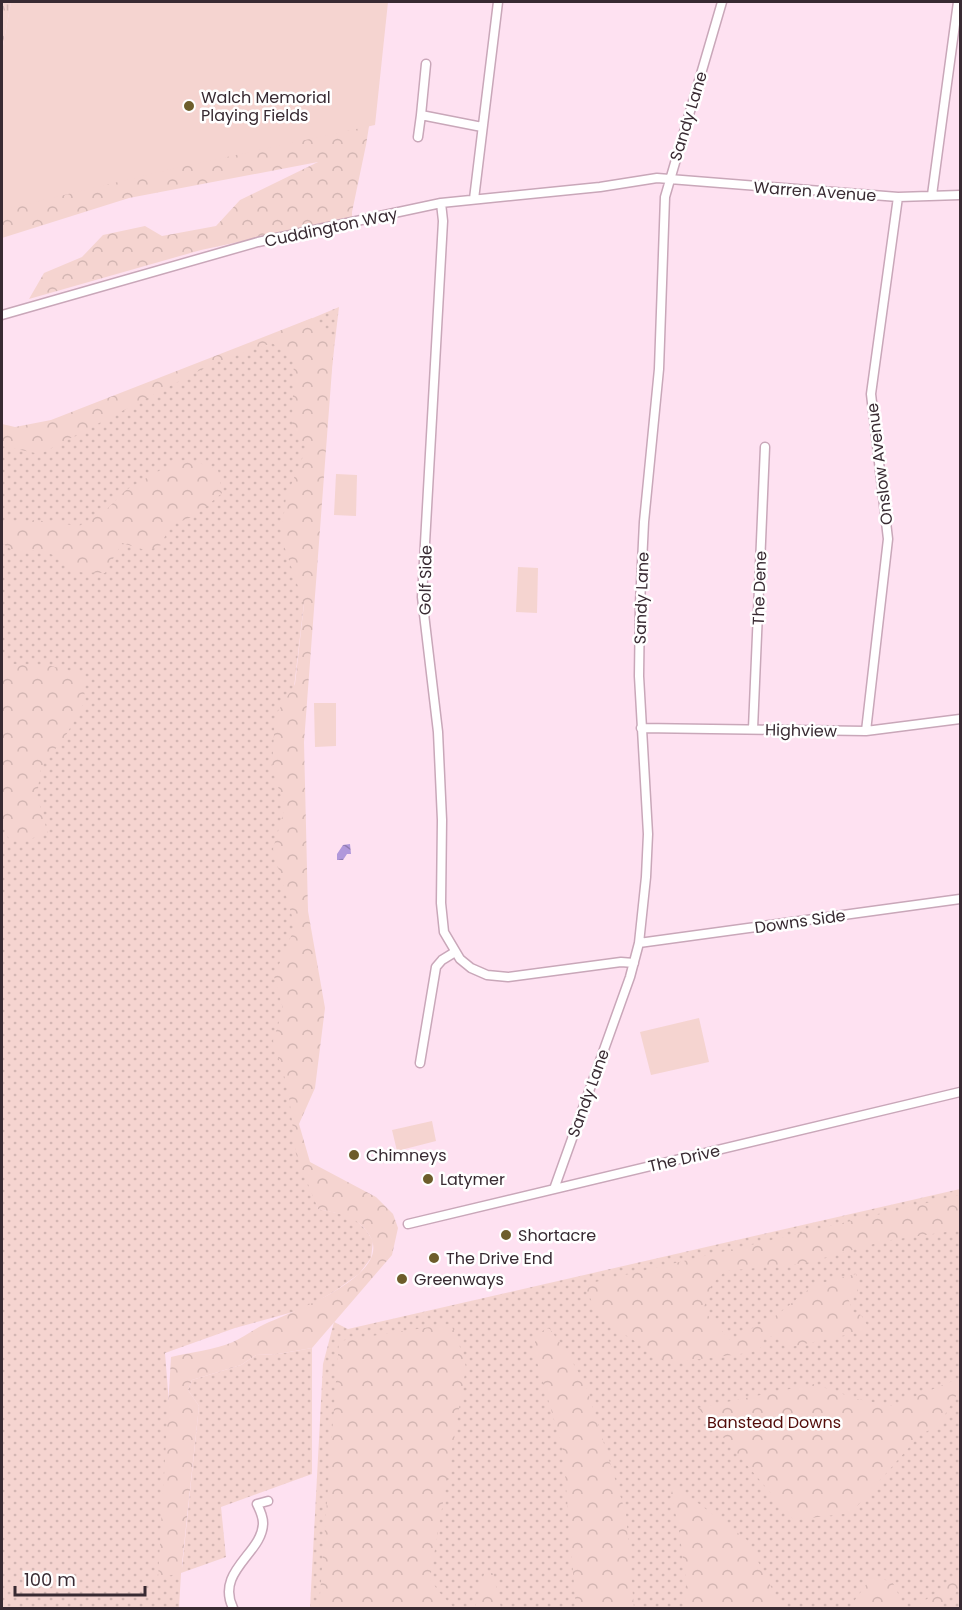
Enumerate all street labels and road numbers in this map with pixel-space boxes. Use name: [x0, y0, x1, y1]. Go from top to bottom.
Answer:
street label: Sandy Lane: [664, 69, 713, 164]
street label: Warren Avenue: [753, 176, 877, 207]
street label: Cuddington Way: [263, 202, 400, 253]
street label: Onslow Avenue: [861, 402, 898, 526]
street label: Golf Side: [413, 545, 438, 615]
street label: The Dene: [747, 550, 772, 626]
street label: Sandy Lane: [628, 551, 655, 645]
street label: Highview: [765, 718, 837, 743]
street label: Downs Side: [753, 904, 847, 939]
street label: Sandy Lane: [562, 1046, 615, 1141]
street label: The Drive: [646, 1139, 722, 1178]

